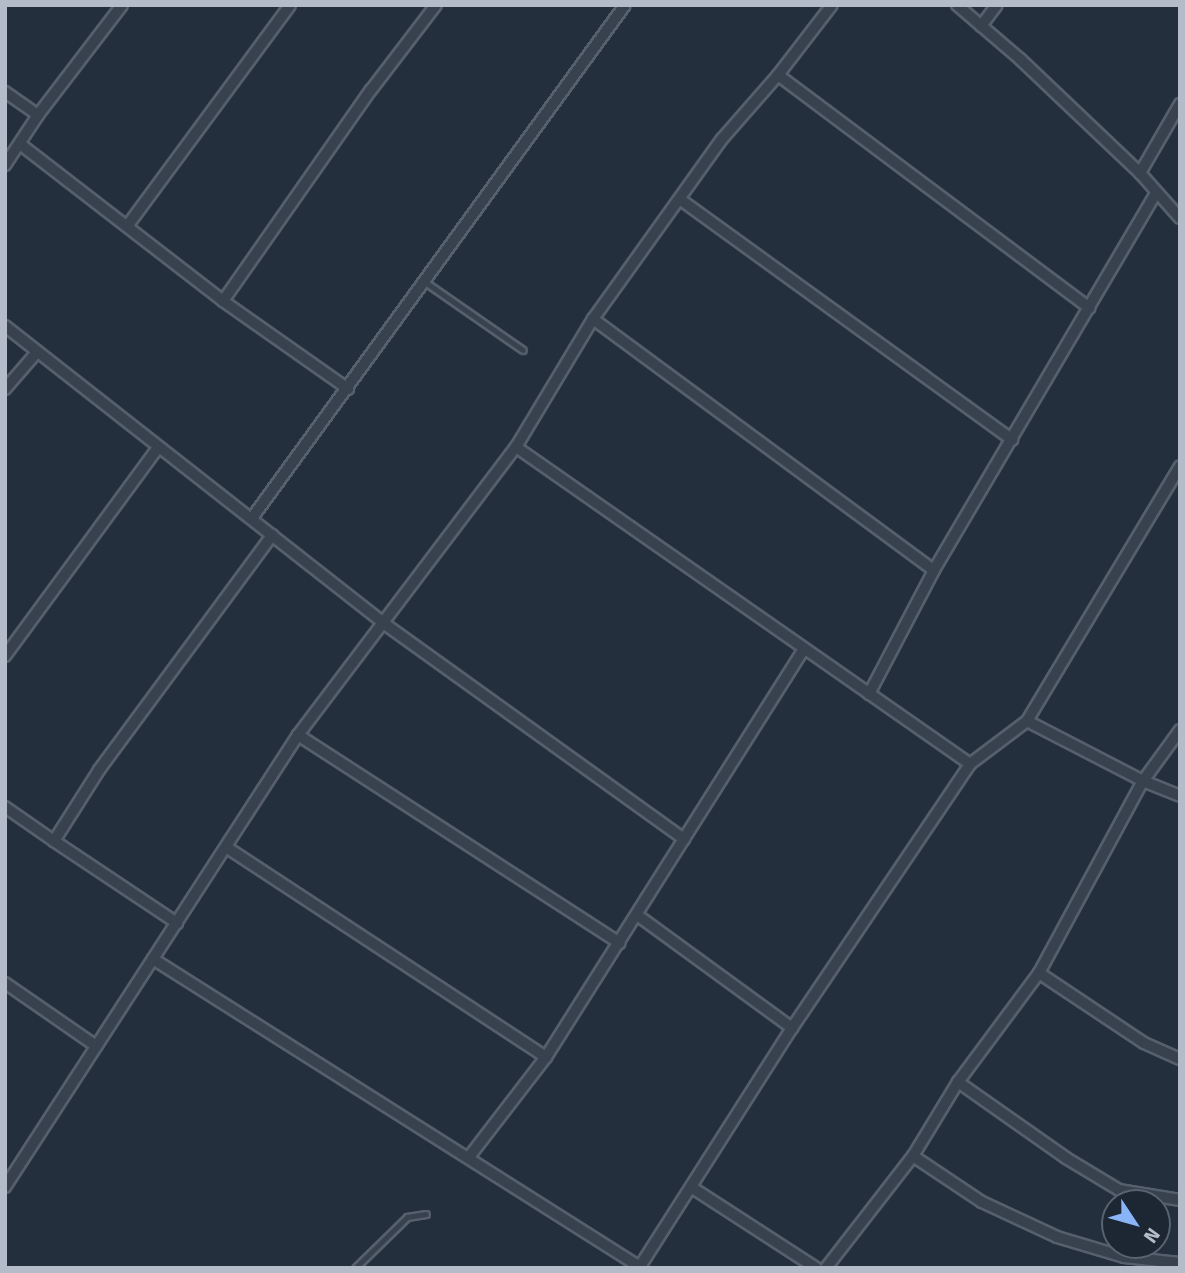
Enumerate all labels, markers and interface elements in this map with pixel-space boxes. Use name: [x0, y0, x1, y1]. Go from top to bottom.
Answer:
north arrow: [1101, 1189, 1171, 1259]
text: N: [1139, 1224, 1165, 1247]

